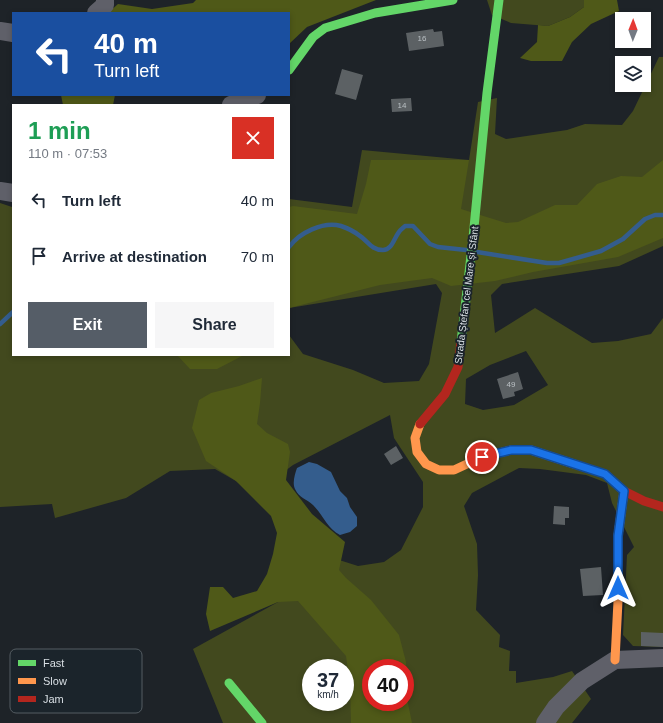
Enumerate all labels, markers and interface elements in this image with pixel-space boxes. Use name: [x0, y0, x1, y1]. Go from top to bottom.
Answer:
north arrow: [615, 12, 651, 48]
map controls: [615, 12, 651, 92]
icon: left: [28, 28, 80, 80]
text: 40 m: [94, 28, 158, 59]
house number: 16: [418, 34, 427, 43]
button: layers: [615, 56, 651, 92]
text: Turn left: [94, 61, 159, 81]
house number: 14: [398, 101, 407, 110]
text: 1 min: [28, 117, 91, 144]
button: close: [232, 117, 274, 159]
text: 110 m · 07:53: [28, 146, 107, 161]
icon: left: [28, 189, 50, 211]
text: Turn left: [62, 192, 121, 209]
text: 40 m: [241, 192, 274, 209]
street label: Strada Ștefan cel Mare și Sfânt: [453, 225, 480, 364]
icon: arrive: [28, 245, 50, 267]
text: Arrive at destination: [62, 248, 207, 265]
text: 70 m: [241, 248, 274, 265]
button: Exit: [28, 302, 147, 348]
button: Share: [155, 302, 274, 348]
house number: 49: [507, 380, 516, 389]
pin: [465, 440, 499, 474]
icon: arrive: [471, 446, 493, 468]
position arrow: [597, 567, 639, 609]
legend: [10, 649, 142, 713]
text: Fast: [43, 657, 64, 669]
speed limit sign: 40: [362, 659, 414, 711]
text: 37: [317, 669, 339, 691]
text: Slow: [43, 675, 67, 687]
text: km/h: [317, 689, 339, 700]
text: Jam: [43, 693, 64, 705]

